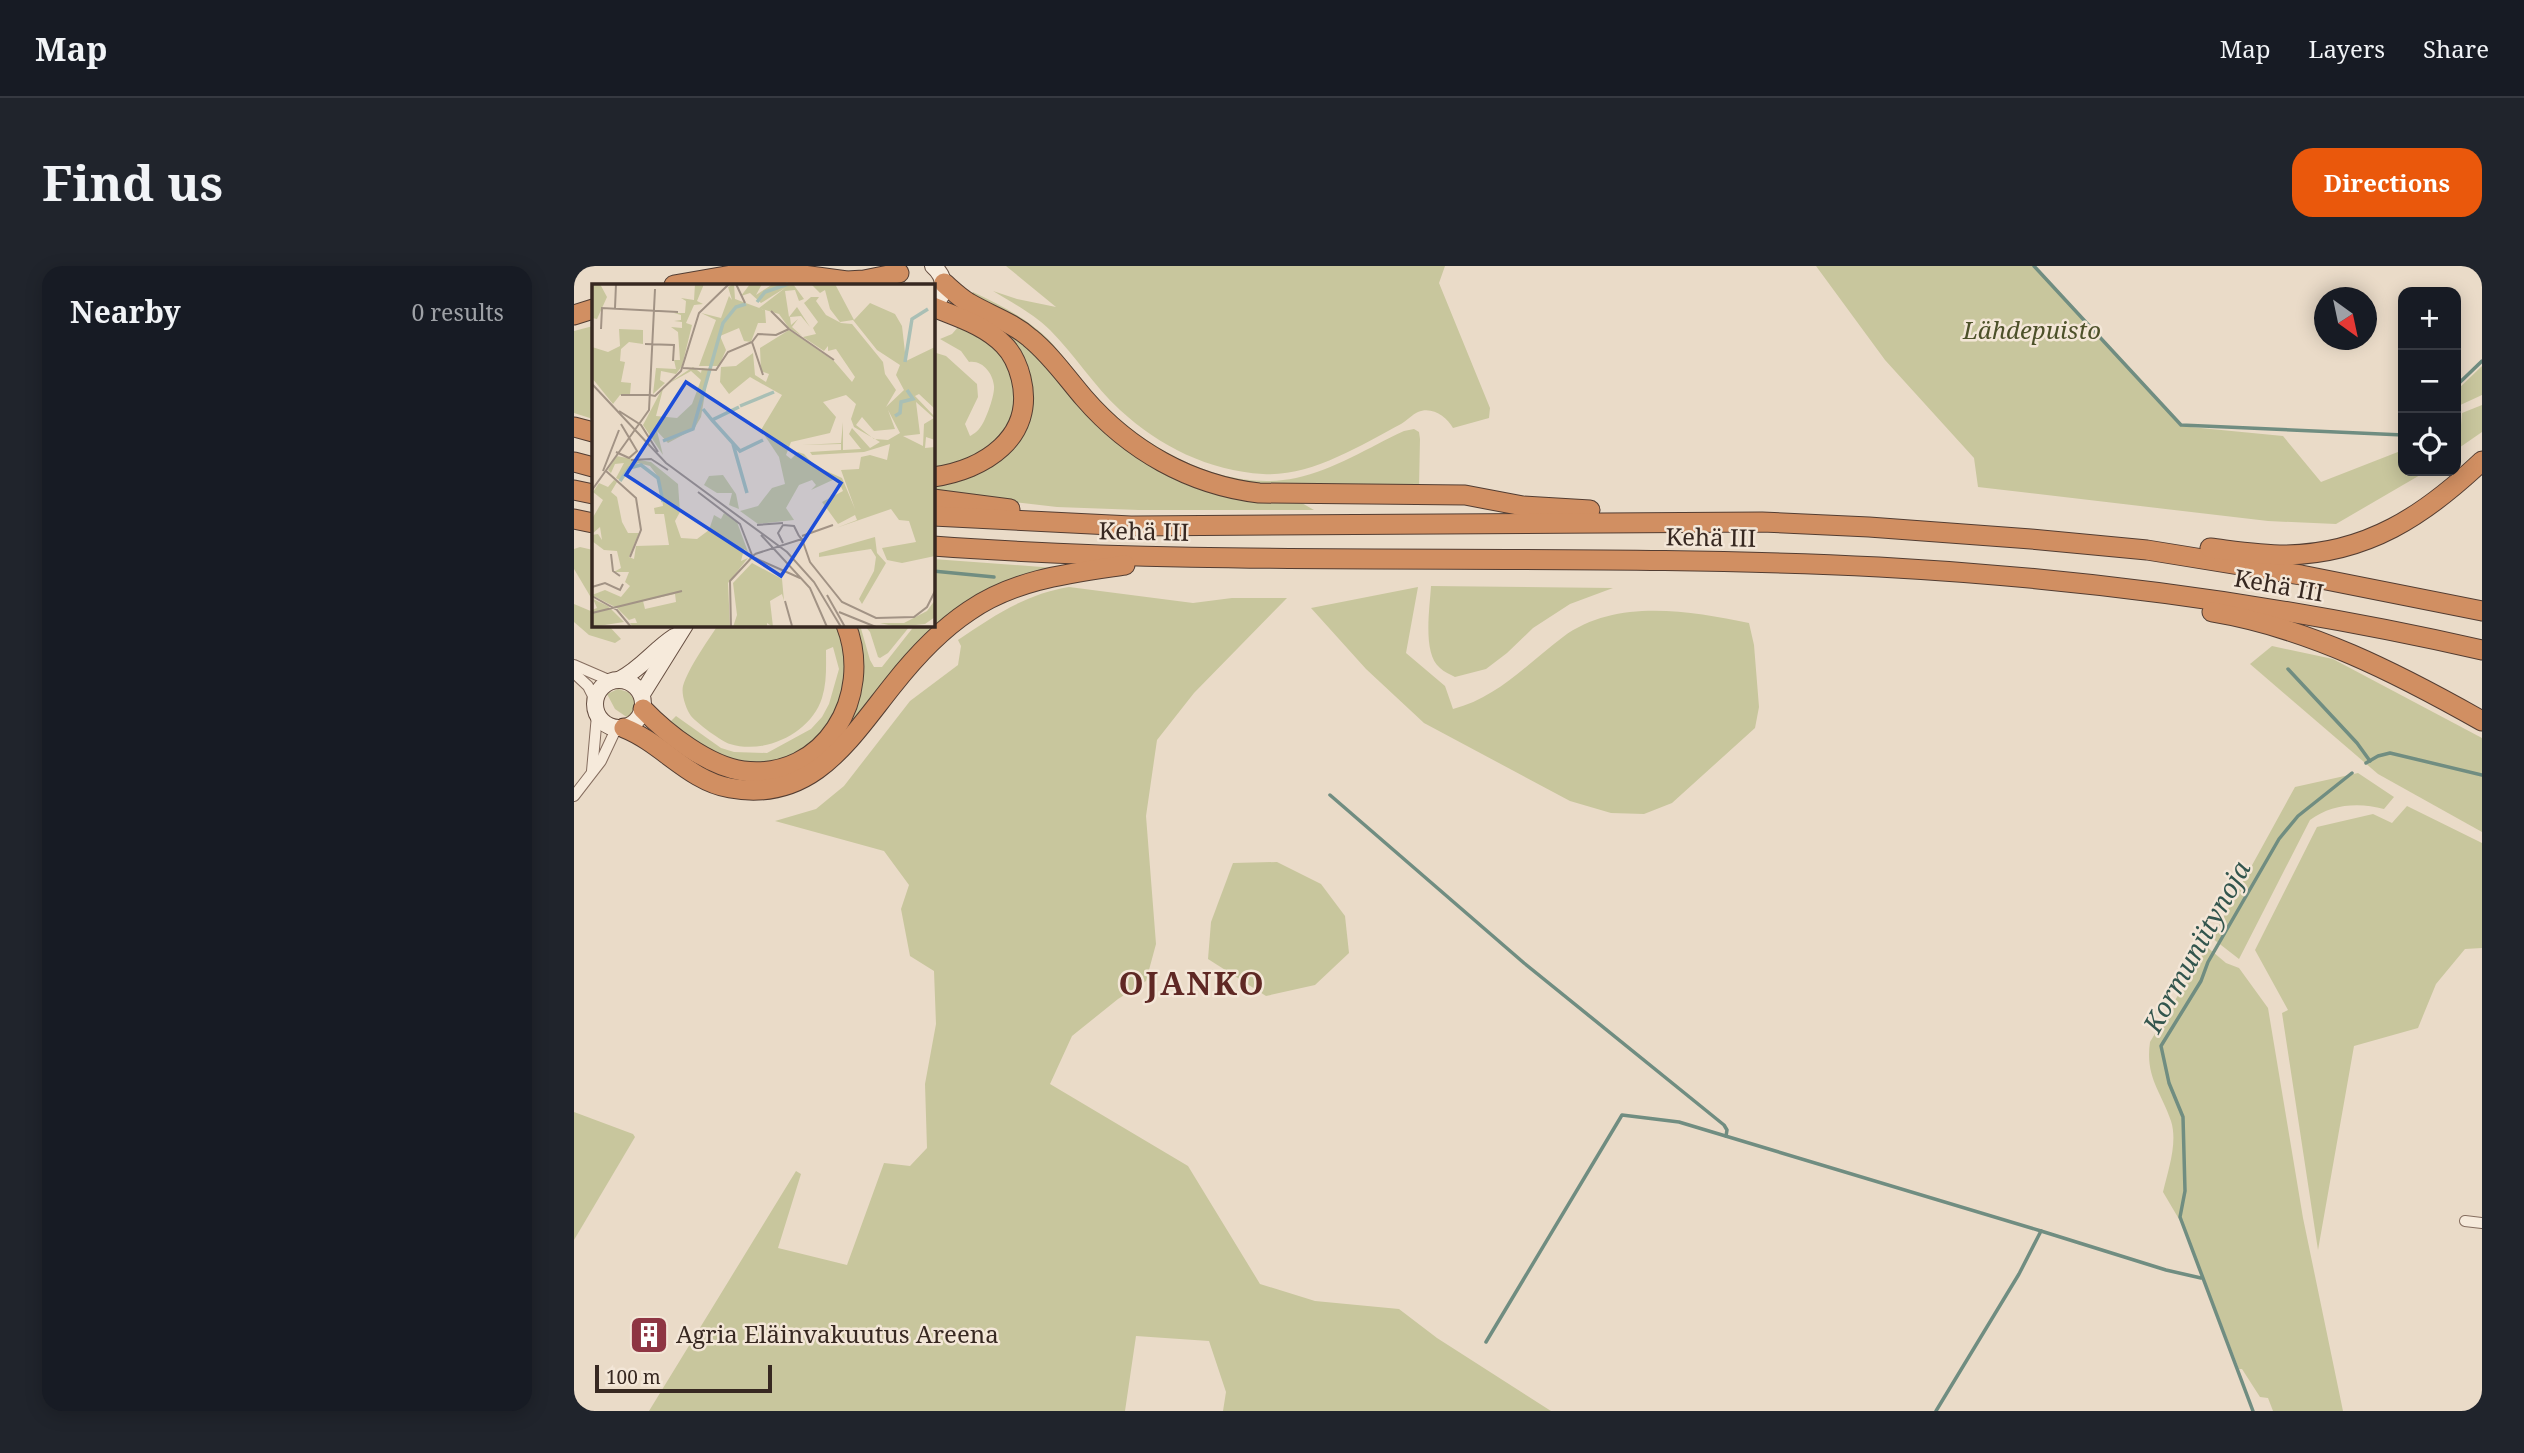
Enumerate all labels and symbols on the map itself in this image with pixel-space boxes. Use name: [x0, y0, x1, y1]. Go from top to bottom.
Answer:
inset map: [592, 284, 934, 626]
north arrow: [2314, 287, 2377, 350]
park label: Lähdepuisto: [1962, 313, 2101, 346]
street label: Kehä III: [1098, 513, 1190, 548]
street label: Kehä III: [1665, 519, 1757, 554]
street label: Kehä III: [2232, 560, 2327, 609]
water label: Kormuniitynoja: [2133, 854, 2258, 1040]
district label: OJANKO: [1118, 961, 1266, 1004]
building icon: Agria Eläinvakuutus Areena: [628, 1314, 670, 1356]
place label: Agria Eläinvakuutus Areena: [676, 1317, 999, 1350]
scale bar: [595, 1362, 772, 1394]

